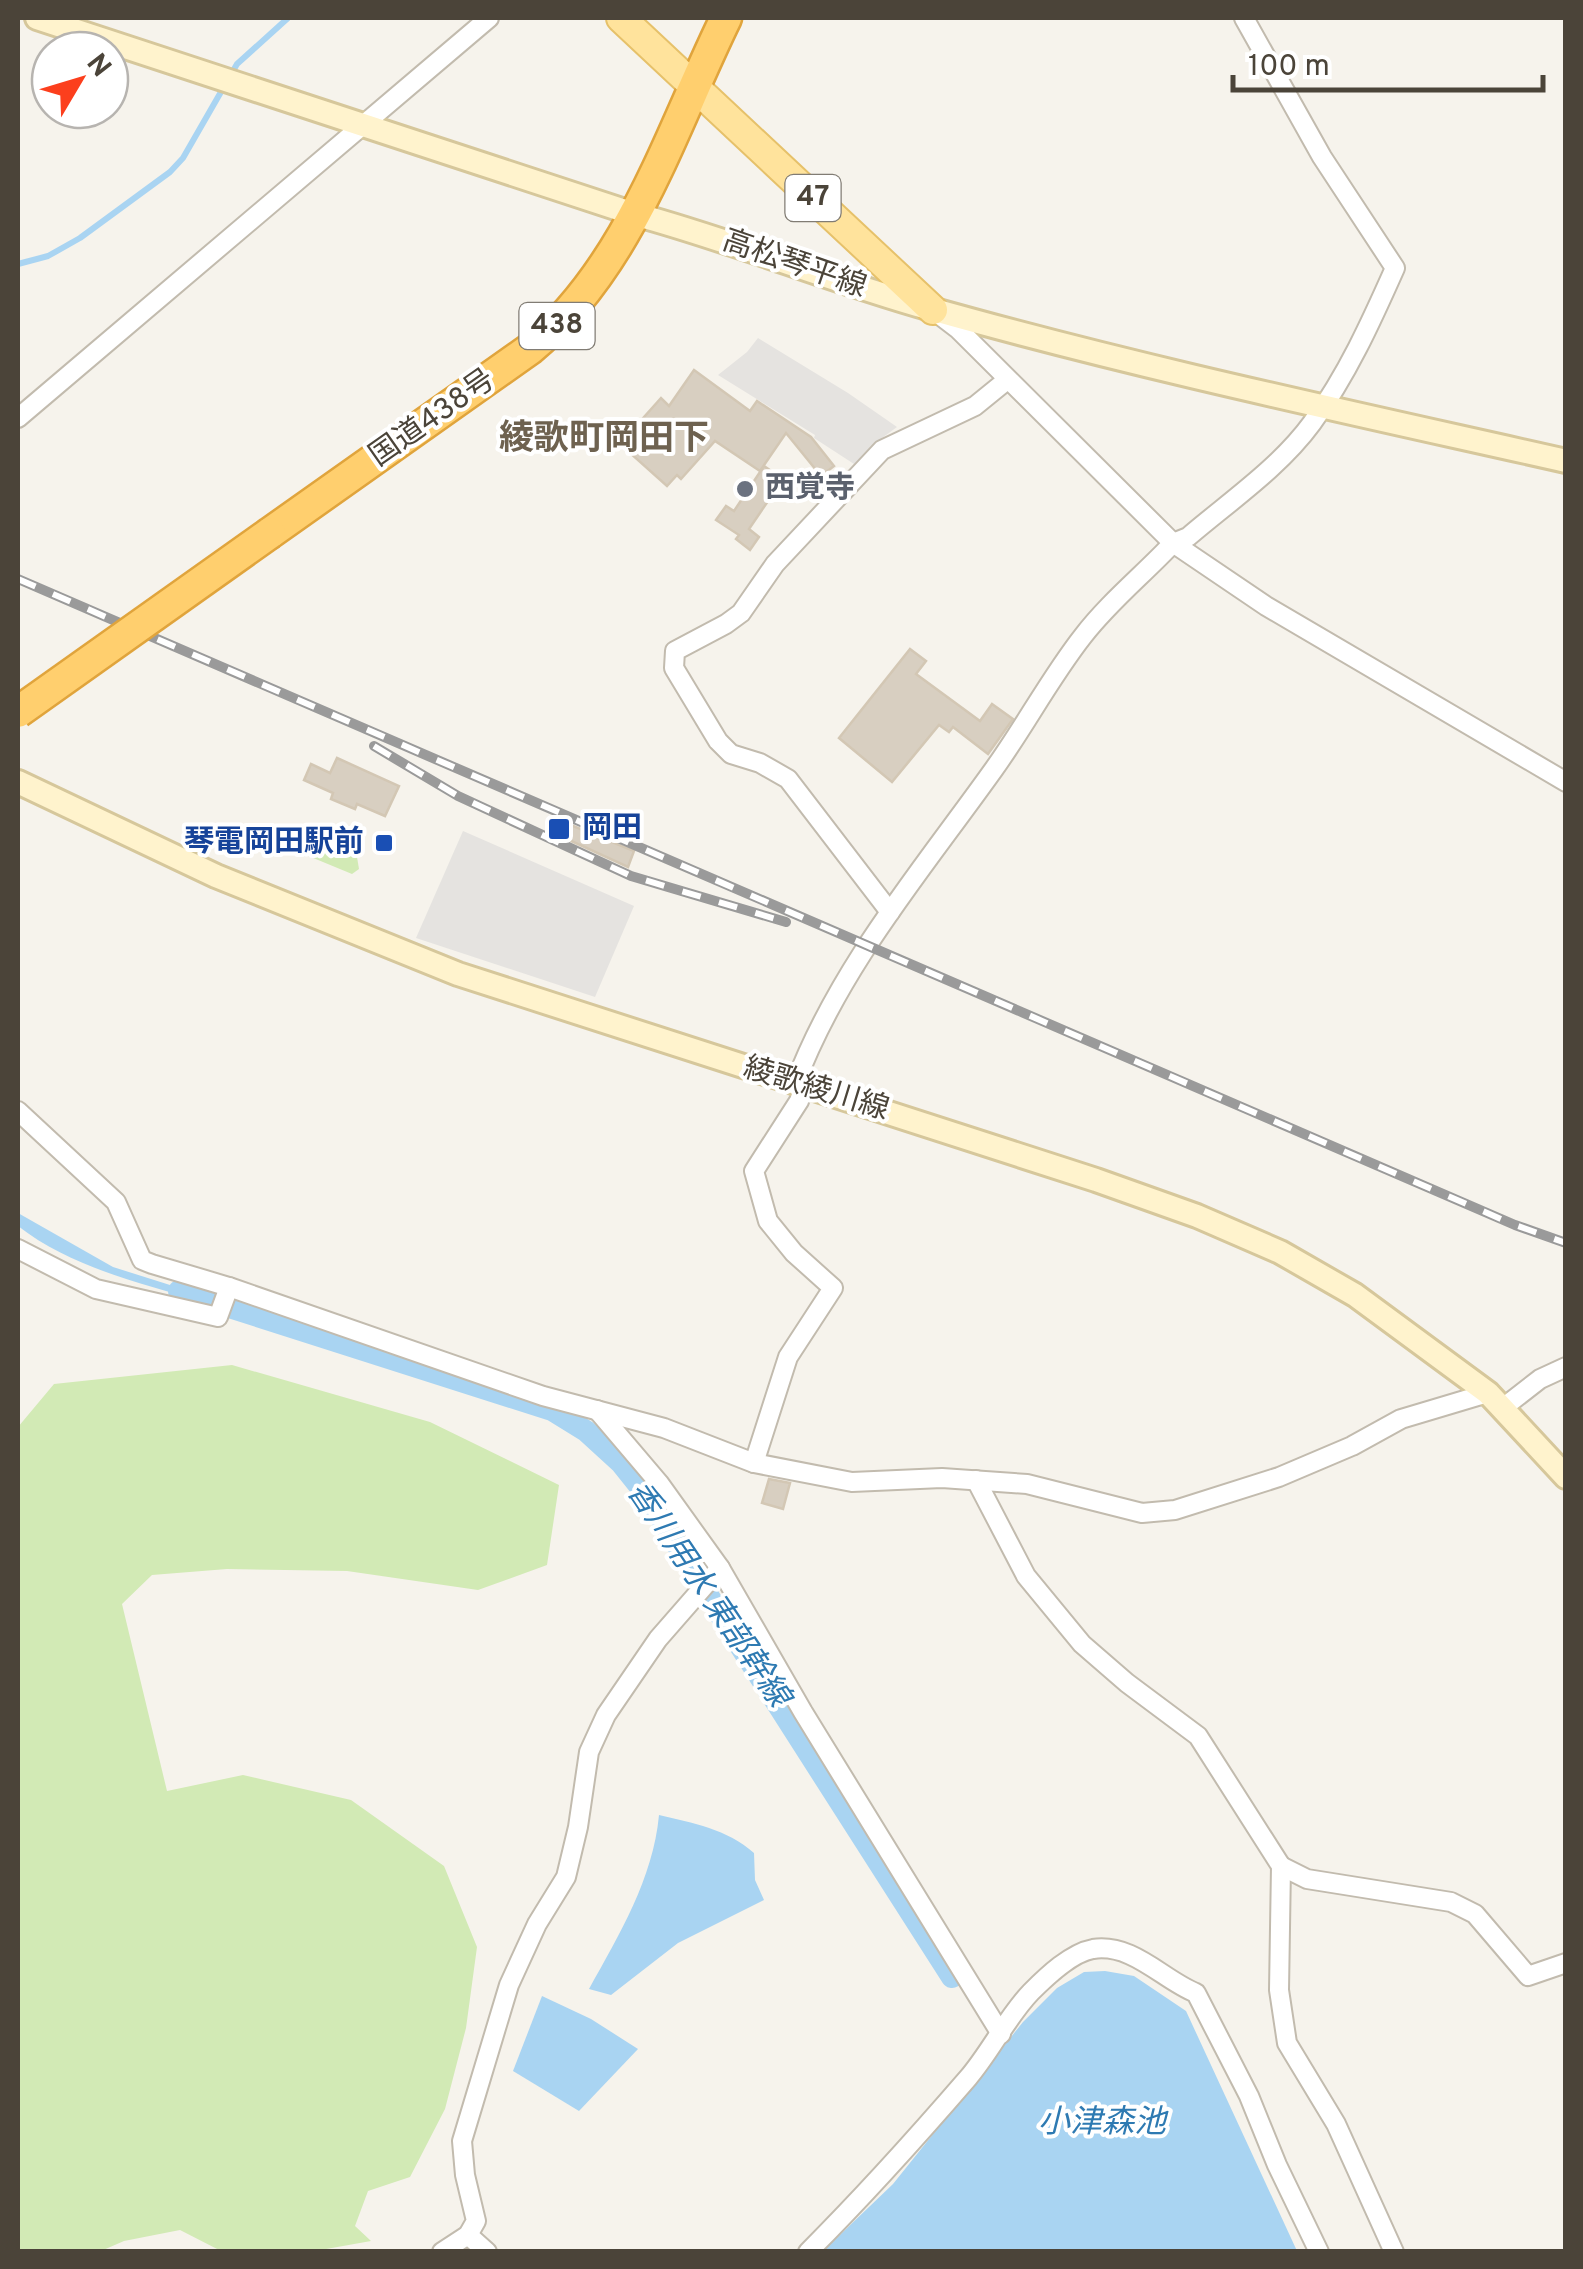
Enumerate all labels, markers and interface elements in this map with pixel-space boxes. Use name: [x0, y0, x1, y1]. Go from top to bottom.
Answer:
north arrow: [30, 30, 130, 130]
scale bar: [1233, 30, 1543, 92]
text: N: [77, 47, 118, 85]
text: 100 m: [1248, 49, 1330, 86]
road number: 47: [786, 175, 840, 221]
street label: 高松琴平線: [717, 223, 871, 307]
road number: 438: [520, 303, 594, 349]
street label: 国道438号: [363, 362, 503, 476]
district label: 綾歌町岡田下: [499, 418, 709, 462]
place label: 西覚寺: [765, 471, 855, 508]
marker: 西覚寺: [734, 478, 756, 500]
place label: 岡田: [582, 811, 642, 848]
marker: 岡田: [546, 816, 572, 842]
place label: 琴電岡田駅前: [184, 825, 364, 862]
marker: 琴電岡田駅前: [373, 832, 395, 854]
street label: 綾歌綾川線: [739, 1050, 893, 1130]
water label: 香川用水 東部幹線: [617, 1475, 799, 1719]
water label: 小津森池: [1038, 2104, 1169, 2144]

